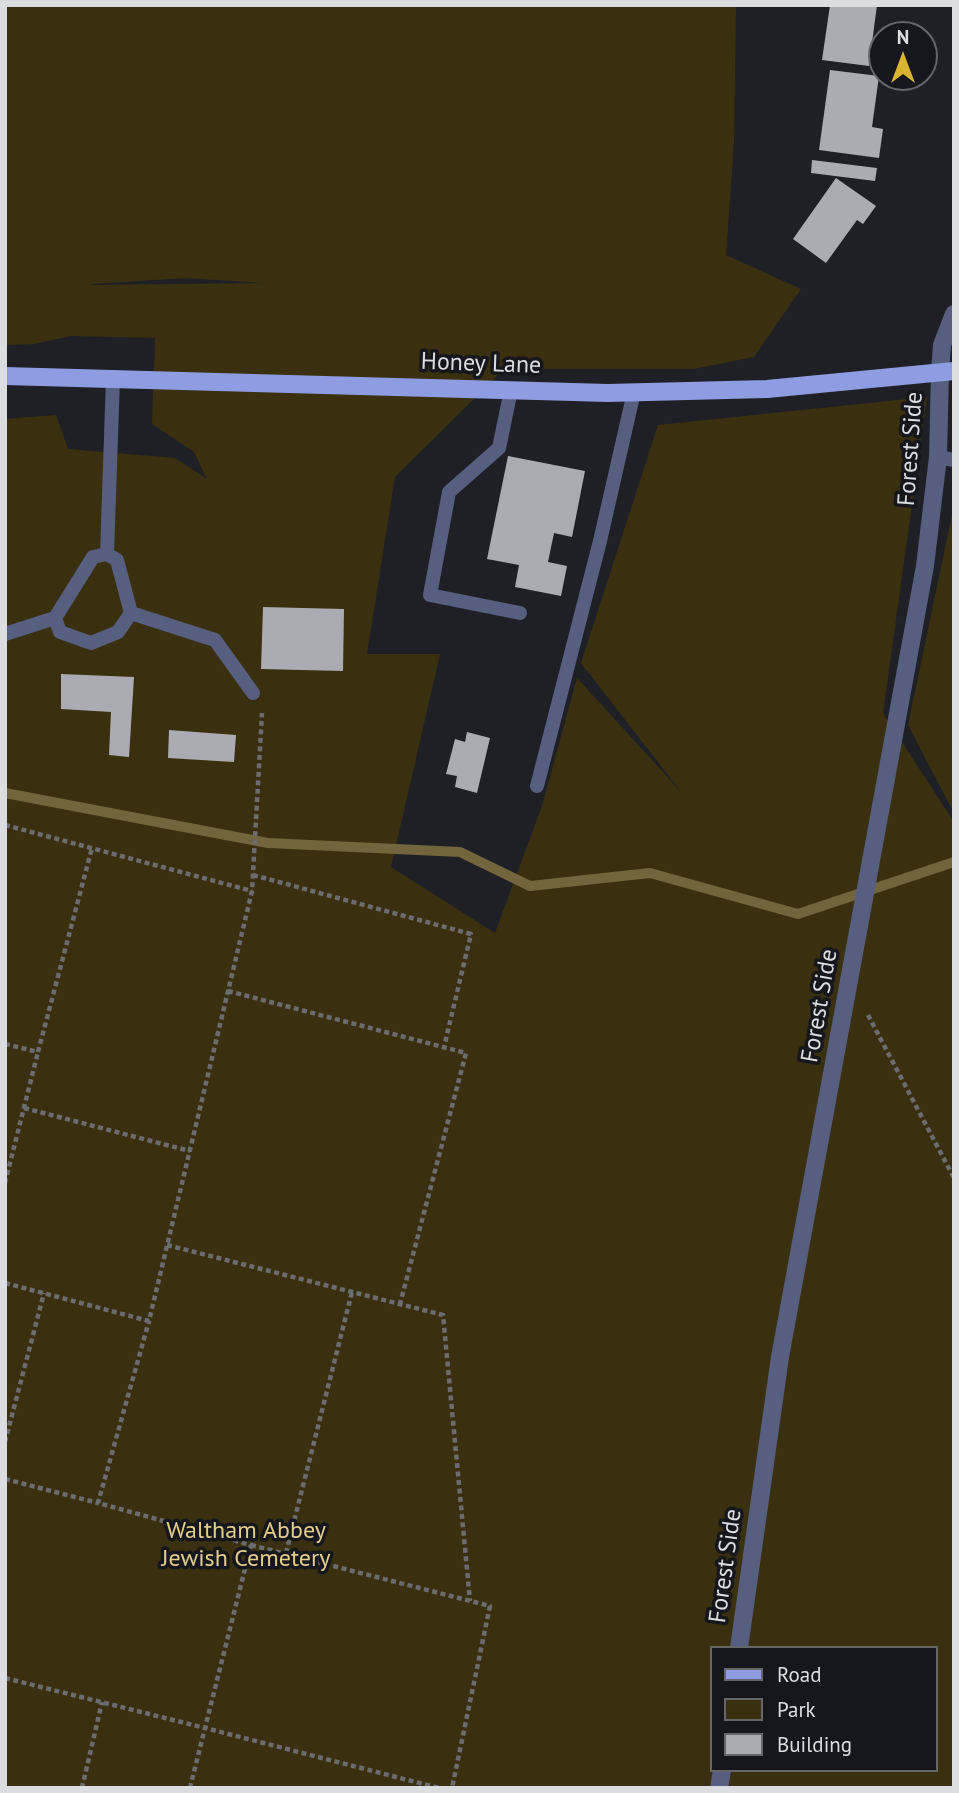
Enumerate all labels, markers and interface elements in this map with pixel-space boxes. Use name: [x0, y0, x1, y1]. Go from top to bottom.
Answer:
north arrow: [868, 21, 938, 91]
text: N: [897, 25, 909, 49]
street label: Honey Lane: [420, 348, 542, 380]
street label: Forest Side: [893, 391, 929, 507]
street label: Forest Side: [796, 947, 844, 1065]
street label: Forest Side: [704, 1507, 748, 1625]
park label: Waltham Abbey Jewish Cemetery: [162, 1517, 330, 1573]
legend: [710, 1646, 938, 1772]
text: Road: [777, 1661, 821, 1688]
text: Park: [777, 1696, 816, 1723]
text: Building: [777, 1731, 852, 1758]

